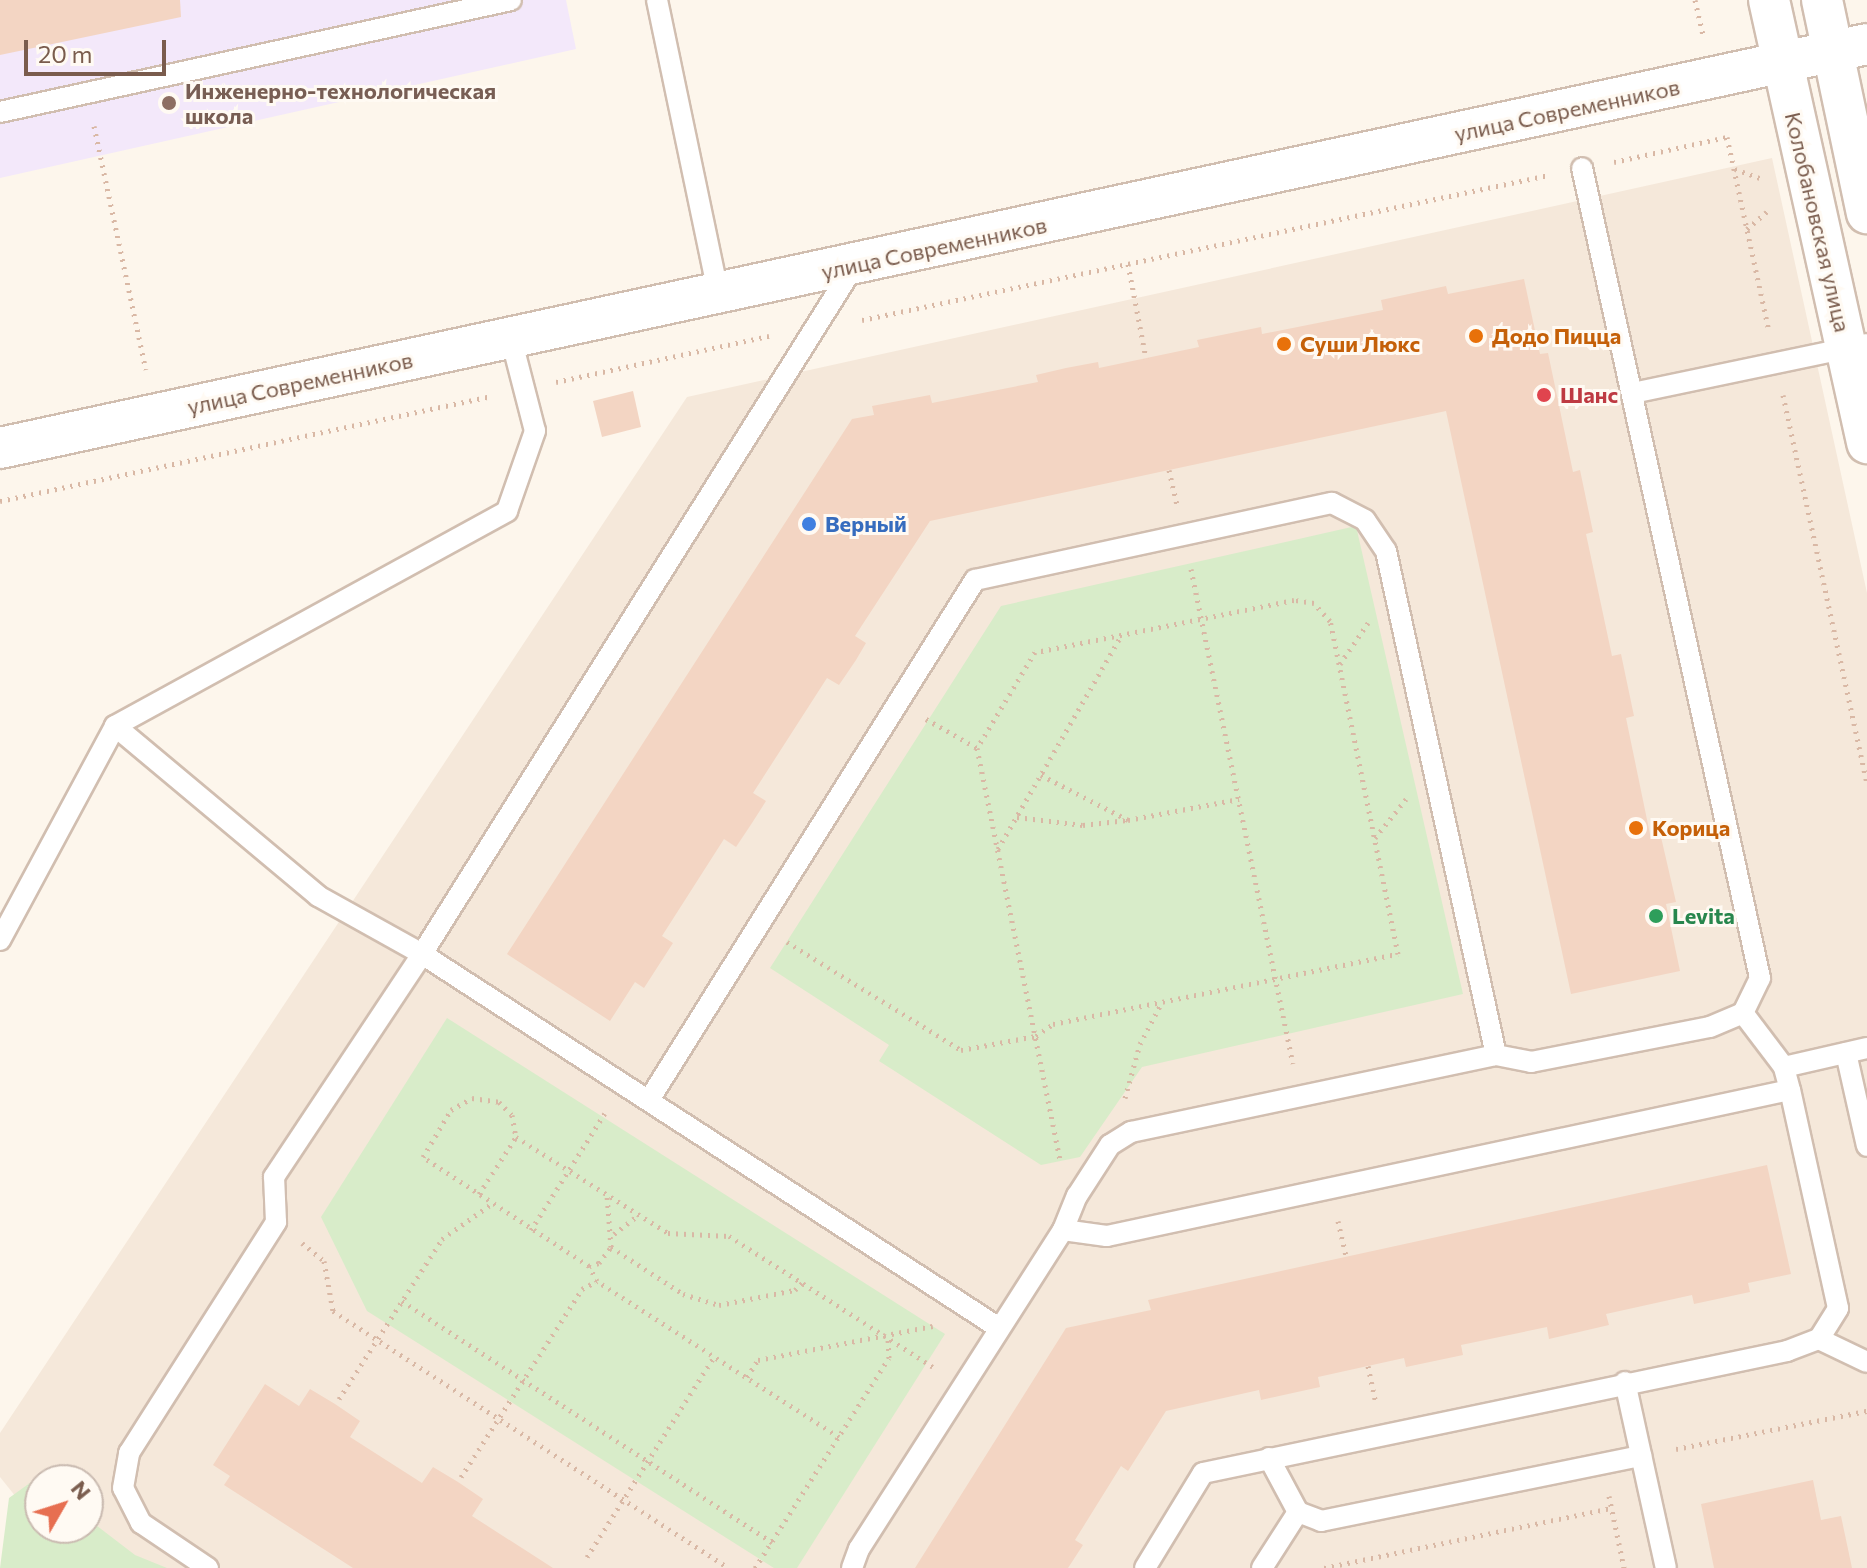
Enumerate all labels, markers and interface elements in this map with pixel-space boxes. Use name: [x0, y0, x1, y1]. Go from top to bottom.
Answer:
scale bar: [28, 24, 170, 74]
text: 20 m: [38, 39, 92, 68]
street label: улица Современников: [1452, 73, 1682, 147]
place label: Инженерно-технологическая школа: [185, 77, 496, 128]
marker: Инженерно-технологическая школа: [160, 94, 178, 112]
street label: Колобановская улица: [1780, 109, 1856, 335]
street label: улица Современников: [819, 211, 1049, 285]
place label: Додо Пицца: [1492, 323, 1621, 349]
marker: Додо Пицца: [1467, 327, 1485, 345]
place label: Суши Люкс: [1300, 331, 1420, 357]
marker: Суши Люкс: [1275, 335, 1293, 353]
street label: улица Современников: [185, 346, 415, 420]
place label: Шанс: [1560, 382, 1618, 408]
marker: Шанс: [1535, 386, 1553, 404]
place label: Верный: [825, 511, 907, 537]
marker: Верный: [800, 515, 818, 533]
place label: Корица: [1652, 815, 1730, 841]
marker: Корица: [1627, 819, 1645, 837]
place label: Levita: [1672, 903, 1735, 929]
marker: Levita: [1647, 907, 1665, 925]
north arrow: [24, 1464, 104, 1544]
text: N: [66, 1475, 97, 1505]

